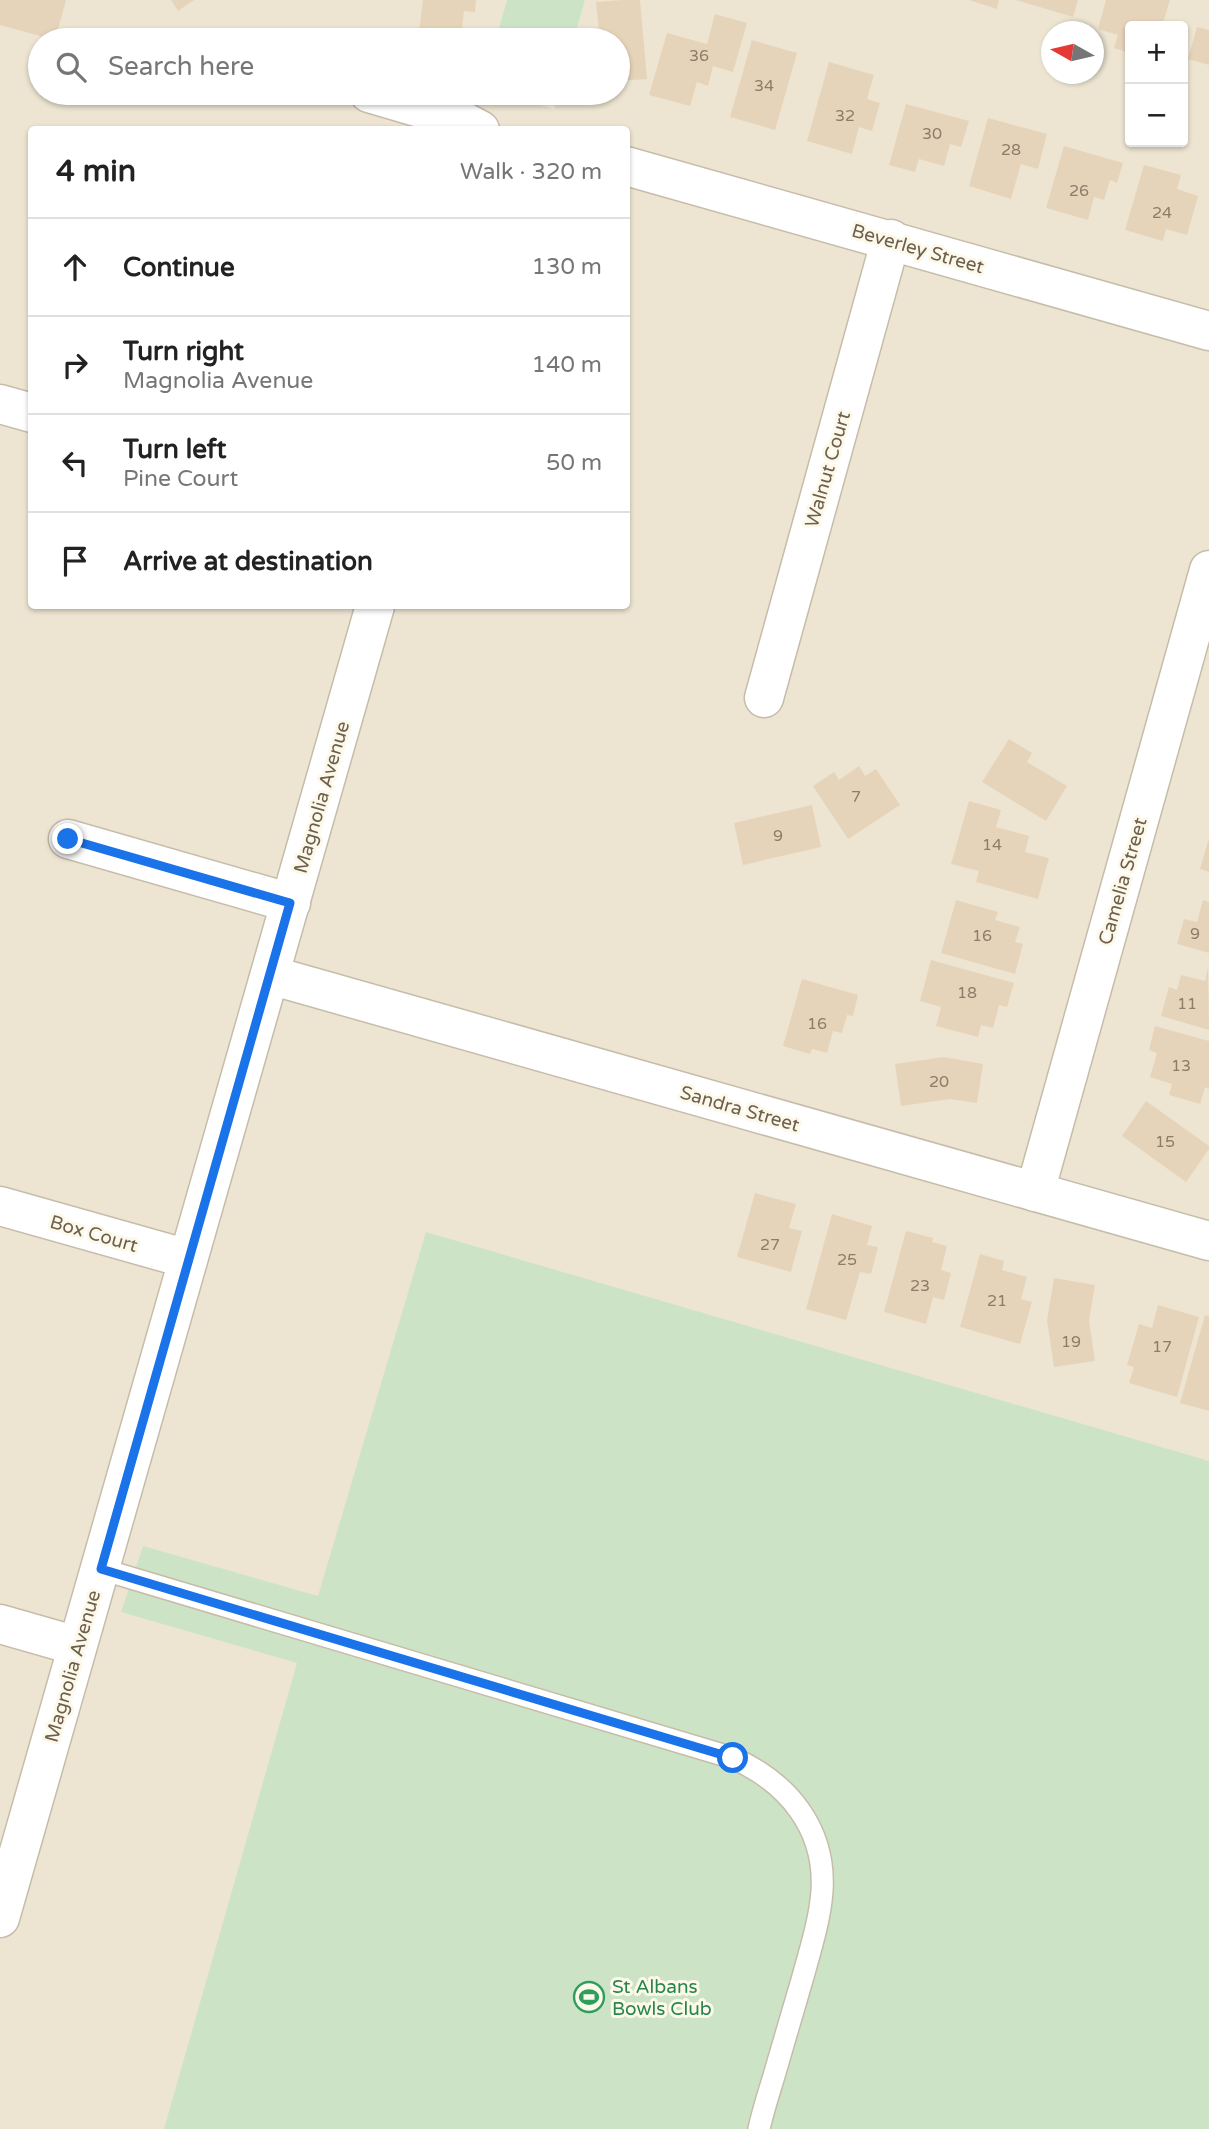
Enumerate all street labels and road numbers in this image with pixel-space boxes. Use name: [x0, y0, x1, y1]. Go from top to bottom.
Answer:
street label: Beverley Street: [849, 220, 986, 278]
street label: Walnut Court: [801, 409, 855, 530]
street label: Magnolia Avenue: [290, 719, 354, 876]
street label: Camelia Street: [1094, 815, 1152, 947]
street label: Sandra Street: [678, 1081, 802, 1137]
street label: Box Court: [47, 1211, 140, 1257]
street label: Magnolia Avenue: [41, 1588, 105, 1745]

